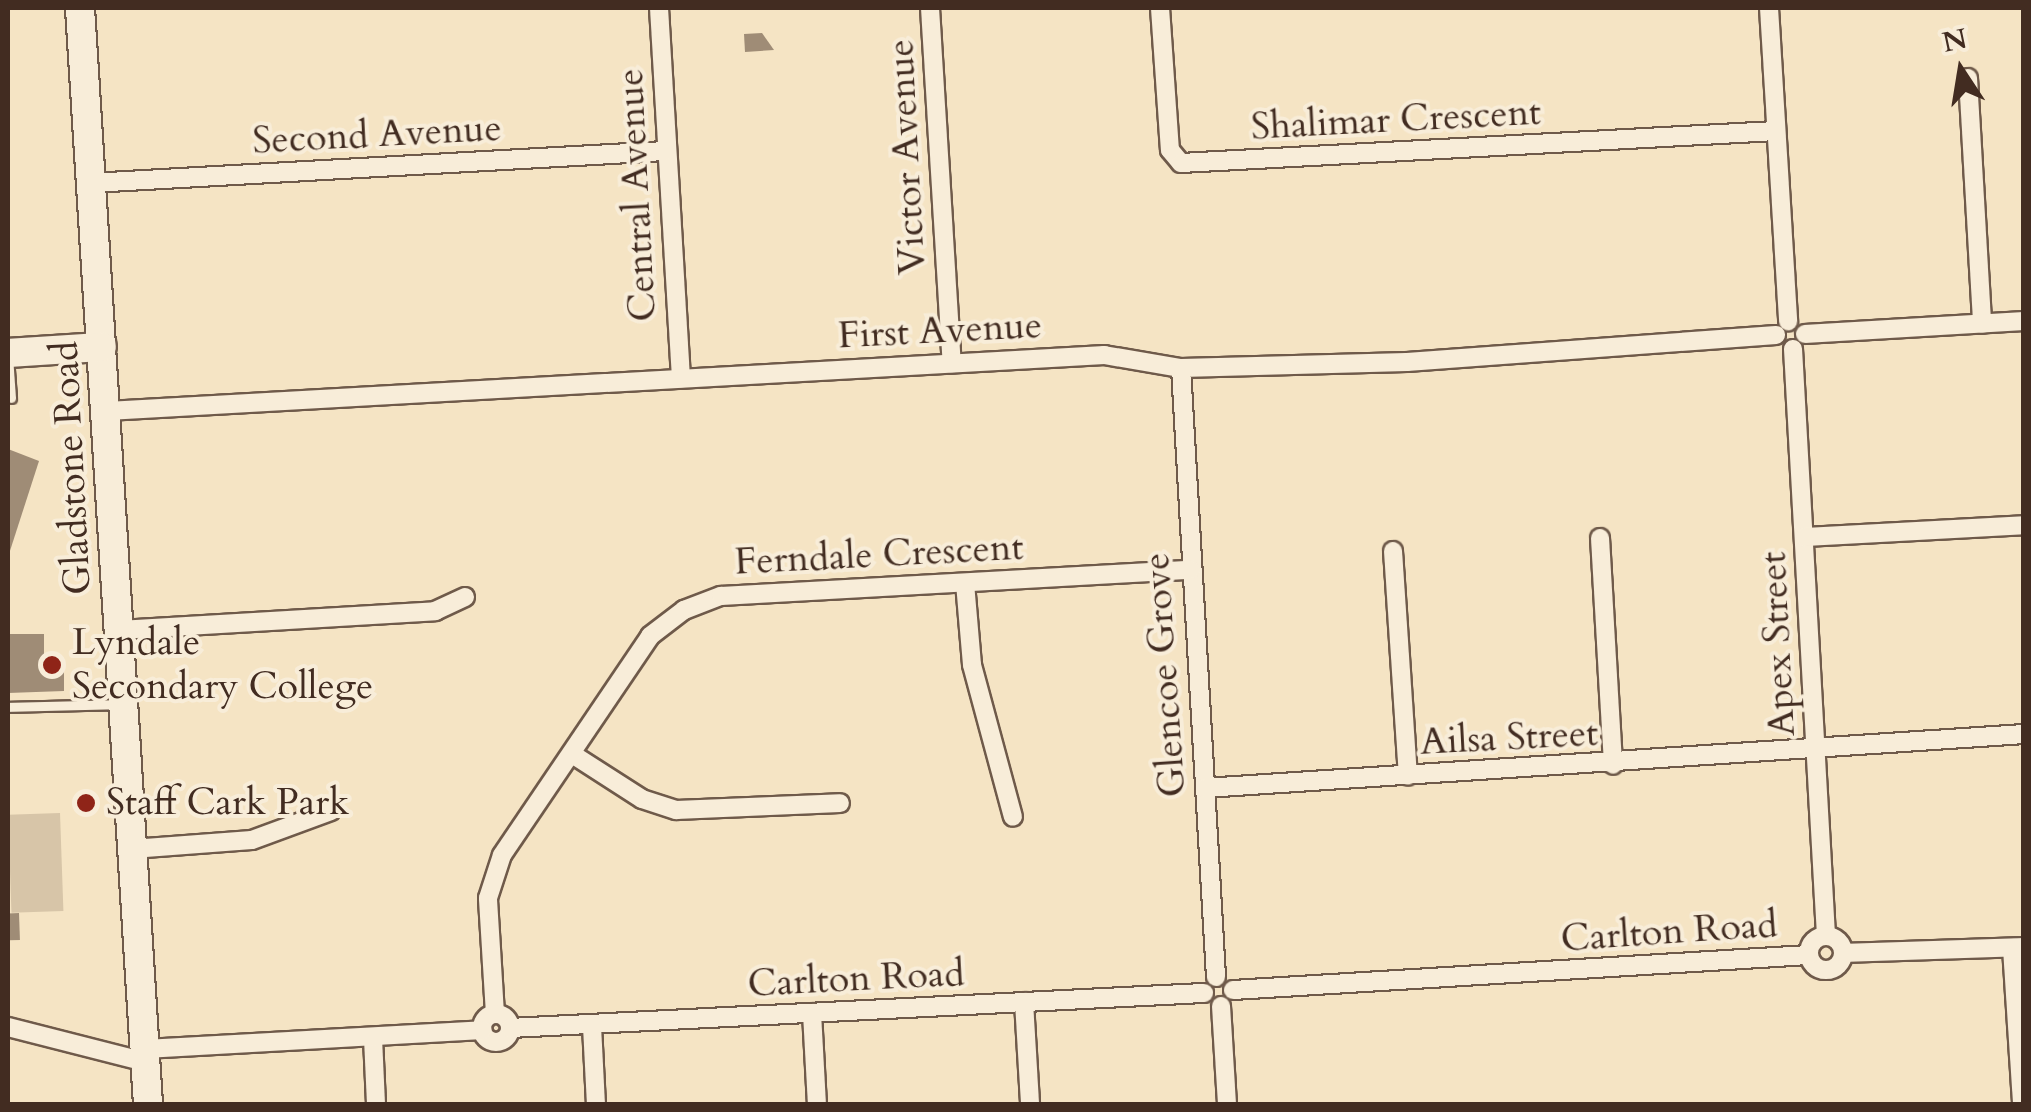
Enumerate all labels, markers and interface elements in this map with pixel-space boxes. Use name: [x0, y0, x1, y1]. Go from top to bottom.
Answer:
north arrow: [1911, 20, 2011, 120]
text: N: [1939, 20, 1971, 62]
street label: Victor Avenue: [878, 38, 936, 276]
street label: Central Avenue: [608, 67, 666, 323]
street label: Shalimar Crescent: [1250, 90, 1542, 150]
street label: Second Avenue: [251, 106, 503, 164]
street label: First Avenue: [837, 303, 1043, 359]
street label: Gladstone Road: [43, 340, 101, 596]
street label: Ferndale Crescent: [733, 525, 1025, 585]
street label: Apex Street: [1750, 550, 1806, 738]
street label: Glencoe Grove: [1134, 551, 1196, 799]
place label: Lyndale Secondary College: [72, 620, 373, 709]
marker: Lyndale Secondary College: [41, 654, 63, 676]
street label: Ailsa Street: [1419, 711, 1599, 765]
place label: Staff Cark Park: [106, 780, 349, 826]
marker: Staff Cark Park: [75, 792, 97, 814]
street label: Carlton Road: [1559, 902, 1779, 962]
street label: Carlton Road: [747, 951, 965, 1007]

